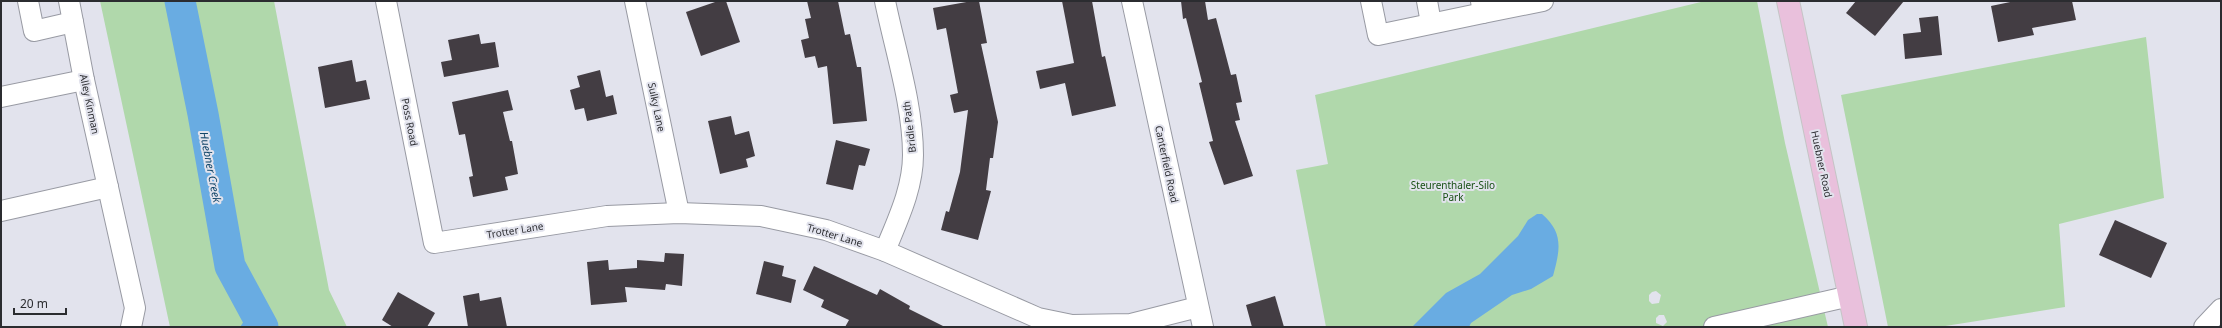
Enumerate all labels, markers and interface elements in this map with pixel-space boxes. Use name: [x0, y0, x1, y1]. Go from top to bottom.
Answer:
street label: Alley Kinman: [77, 73, 103, 135]
street label: Sulky Lane: [645, 81, 669, 133]
street label: Poss Road: [399, 97, 421, 147]
street label: Bridle Path: [899, 101, 919, 153]
street label: Canterfield Road: [1152, 124, 1182, 204]
street label: Huebner Road: [1808, 129, 1836, 199]
water label: Huebner Creek: [197, 130, 225, 204]
park label: Steurenthaler-Silo Park: [1411, 178, 1495, 204]
street label: Trotter Lane: [486, 219, 545, 241]
street label: Trotter Lane: [806, 220, 865, 250]
scale bar: [14, 290, 66, 316]
text: 20 m: [20, 295, 48, 312]

